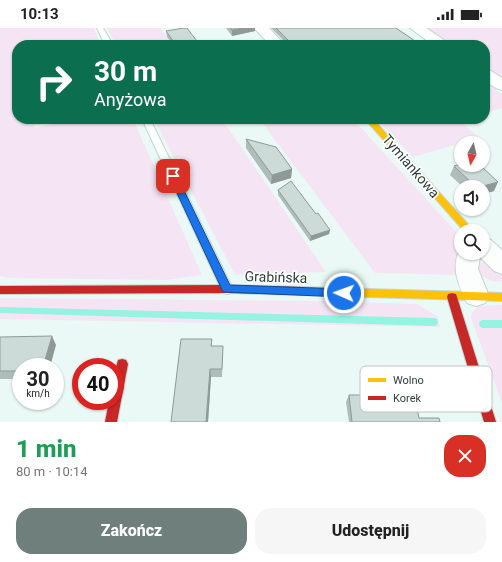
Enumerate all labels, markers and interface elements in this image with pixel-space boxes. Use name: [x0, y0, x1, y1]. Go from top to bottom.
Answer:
text: 10:13: [20, 5, 59, 23]
text: 30 m: [94, 55, 157, 88]
icon: right: [28, 56, 80, 108]
text: Anyżowa: [94, 89, 167, 110]
street label: Tymiankowa: [379, 131, 443, 201]
north arrow: [454, 136, 490, 172]
map controls: [454, 136, 490, 260]
pin: [156, 159, 190, 193]
icon: arrive: [162, 165, 184, 187]
button: sound: [454, 180, 490, 216]
button: search: [454, 224, 490, 260]
street label: Grabińska: [244, 268, 308, 286]
position arrow: [323, 272, 365, 314]
speed limit sign: 40: [72, 358, 124, 410]
legend: [360, 366, 492, 412]
text: 30: [27, 367, 49, 391]
text: Wolno: [393, 374, 424, 387]
text: km/h: [26, 388, 50, 399]
text: Korek: [393, 392, 421, 405]
text: 1 min: [16, 435, 77, 463]
button: close: [444, 435, 486, 477]
text: 80 m · 10:14: [16, 464, 87, 479]
button: Zakończ: [16, 508, 247, 554]
button: Udostępnij: [255, 508, 486, 554]

